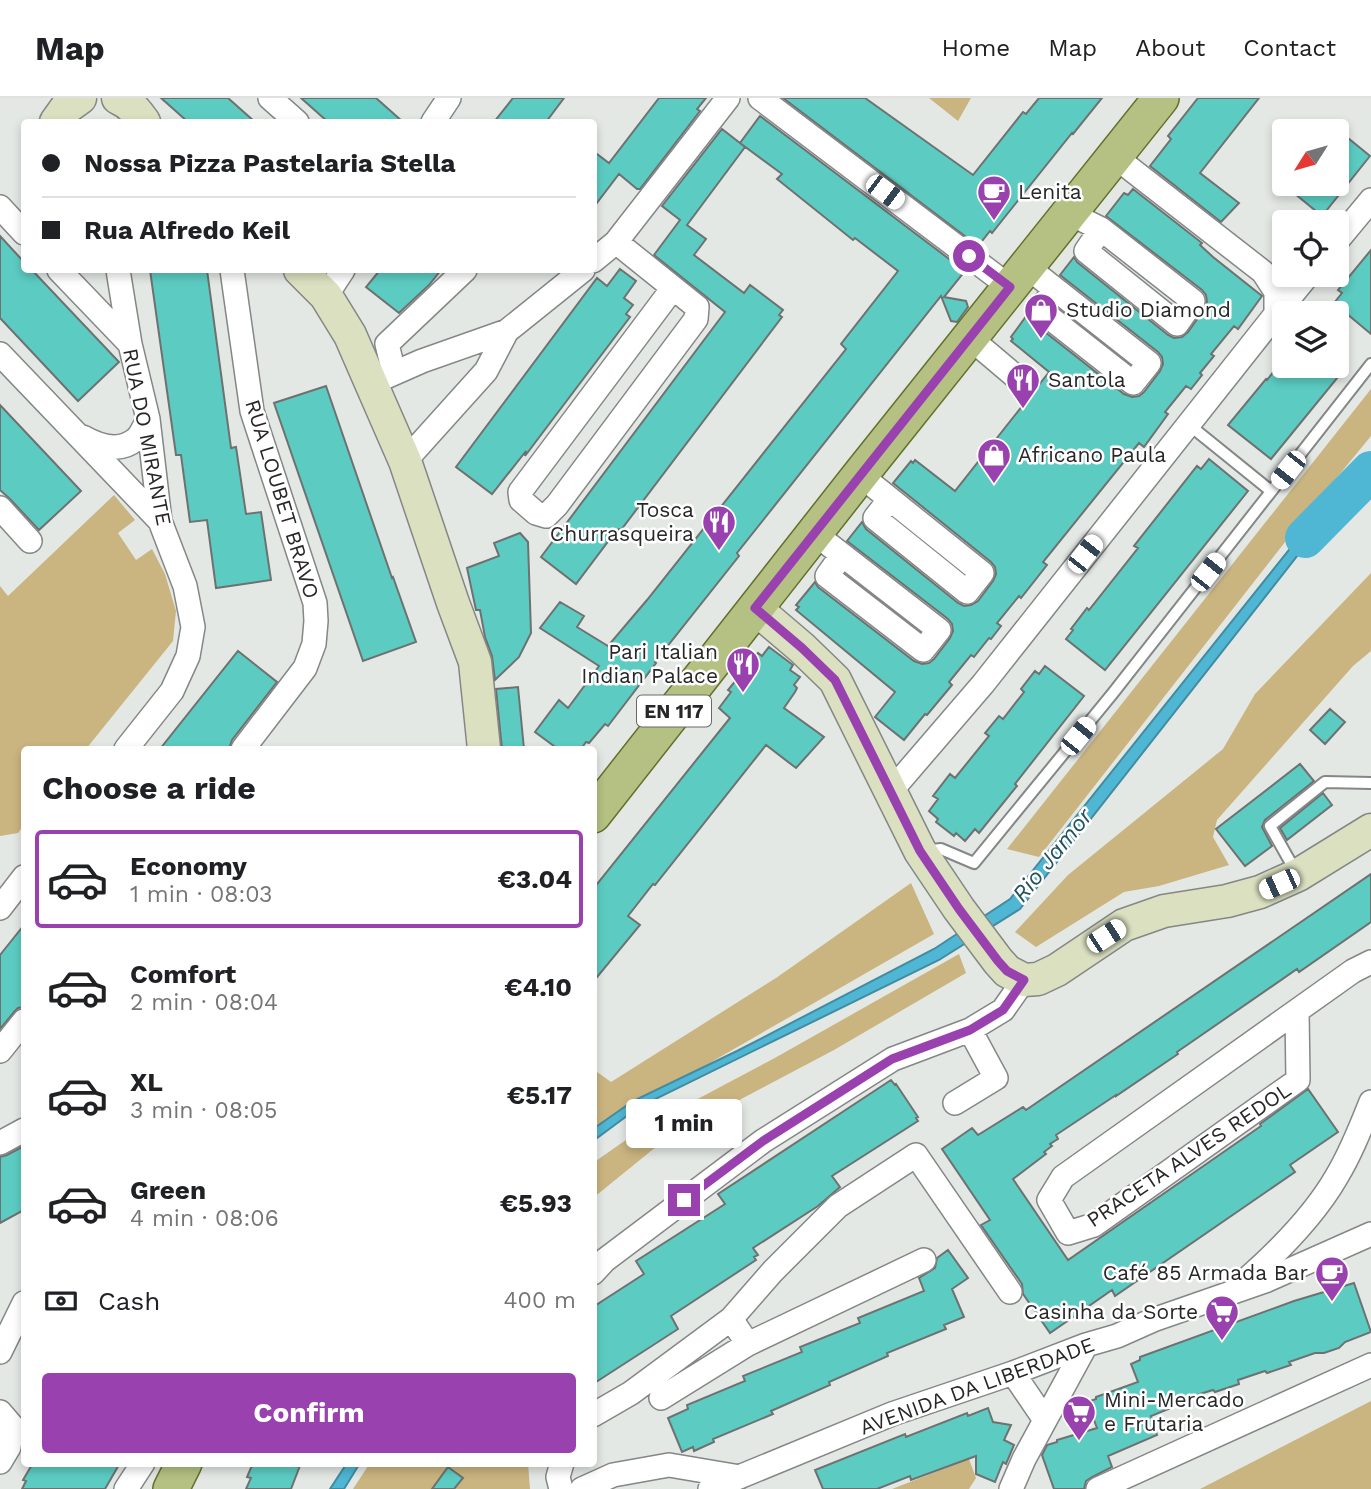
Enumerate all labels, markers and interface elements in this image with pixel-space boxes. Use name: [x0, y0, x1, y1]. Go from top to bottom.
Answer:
text: Map: [35, 29, 105, 68]
text: Home: [942, 34, 1010, 62]
text: Map: [1048, 34, 1097, 62]
text: About: [1135, 34, 1205, 62]
text: Contact: [1243, 34, 1336, 62]
north arrow: [1272, 119, 1349, 196]
map controls: [1272, 119, 1349, 378]
text: Nossa Pizza Pastelaria Stella: [84, 148, 456, 178]
car: [862, 171, 909, 213]
cafe icon: Lenita: [975, 173, 1013, 222]
place label: Lenita: [1018, 179, 1082, 204]
button: locate: [1272, 210, 1349, 287]
text: Rua Alfredo Keil: [84, 215, 290, 245]
route start: [953, 240, 985, 272]
shop icon: Studio Diamond: [1022, 291, 1060, 340]
place label: Studio Diamond: [1066, 297, 1231, 322]
button: layers: [1272, 301, 1349, 378]
street label: RUA DO MIRANTE: [118, 346, 177, 528]
restaurant icon: Santola: [1004, 361, 1042, 410]
place label: Santola: [1048, 367, 1126, 392]
street label: RUA LOUBET BRAVO: [240, 396, 325, 601]
shop icon: Africano Paula: [975, 436, 1013, 485]
place label: Africano Paula: [1018, 442, 1166, 467]
car: [1267, 447, 1310, 493]
place label: Tosca Churrasqueira: [550, 497, 694, 546]
restaurant icon: Tosca Churrasqueira: [700, 503, 738, 552]
car: [1064, 531, 1107, 577]
car: [1187, 549, 1230, 595]
place label: Pari Italian Indian Palace: [581, 639, 718, 688]
restaurant icon: Pari Italian Indian Palace: [724, 645, 762, 694]
road number: EN 117: [637, 696, 711, 726]
car: [1057, 713, 1100, 759]
text: Choose a ride: [42, 769, 256, 807]
water label: Rio Jamor: [1007, 802, 1099, 907]
icon: car: [46, 848, 109, 911]
text: Economy: [130, 851, 247, 881]
text: €3.04: [497, 864, 572, 894]
car: [1256, 866, 1303, 902]
text: 1 min · 08:03: [130, 881, 273, 908]
car: [1083, 916, 1130, 956]
icon: car: [46, 956, 109, 1019]
text: Comfort: [130, 959, 236, 989]
text: €4.10: [504, 972, 572, 1002]
text: 2 min · 08:04: [130, 989, 278, 1016]
icon: car: [46, 1064, 109, 1127]
text: XL: [130, 1067, 163, 1097]
street label: PRACETA ALVES REDOL: [1082, 1077, 1296, 1232]
text: €5.17: [507, 1080, 572, 1110]
text: 3 min · 08:05: [130, 1097, 277, 1124]
callout: 1 min: [626, 1098, 742, 1148]
text: 1 min: [654, 1110, 714, 1137]
icon: car: [46, 1172, 109, 1235]
text: Green: [130, 1175, 206, 1205]
route end: [668, 1184, 700, 1216]
text: €5.93: [500, 1188, 572, 1218]
text: 4 min · 08:06: [130, 1205, 279, 1232]
cafe icon: Café 85 Armada Bar: [1313, 1254, 1351, 1303]
place label: Café 85 Armada Bar: [1103, 1260, 1308, 1285]
icon: cash: [42, 1282, 80, 1320]
text: Cash: [98, 1286, 160, 1316]
text: 400 m: [504, 1287, 576, 1314]
supermarket icon: Casinha da Sorte: [1203, 1293, 1241, 1342]
place label: Casinha da Sorte: [1024, 1299, 1198, 1324]
street label: AVENIDA DA LIBERDADE: [856, 1331, 1098, 1440]
button: Confirm: [42, 1373, 576, 1453]
place label: Mini-Mercado e Frutaria: [1104, 1387, 1244, 1436]
supermarket icon: Mini-Mercado e Frutaria: [1060, 1393, 1098, 1442]

